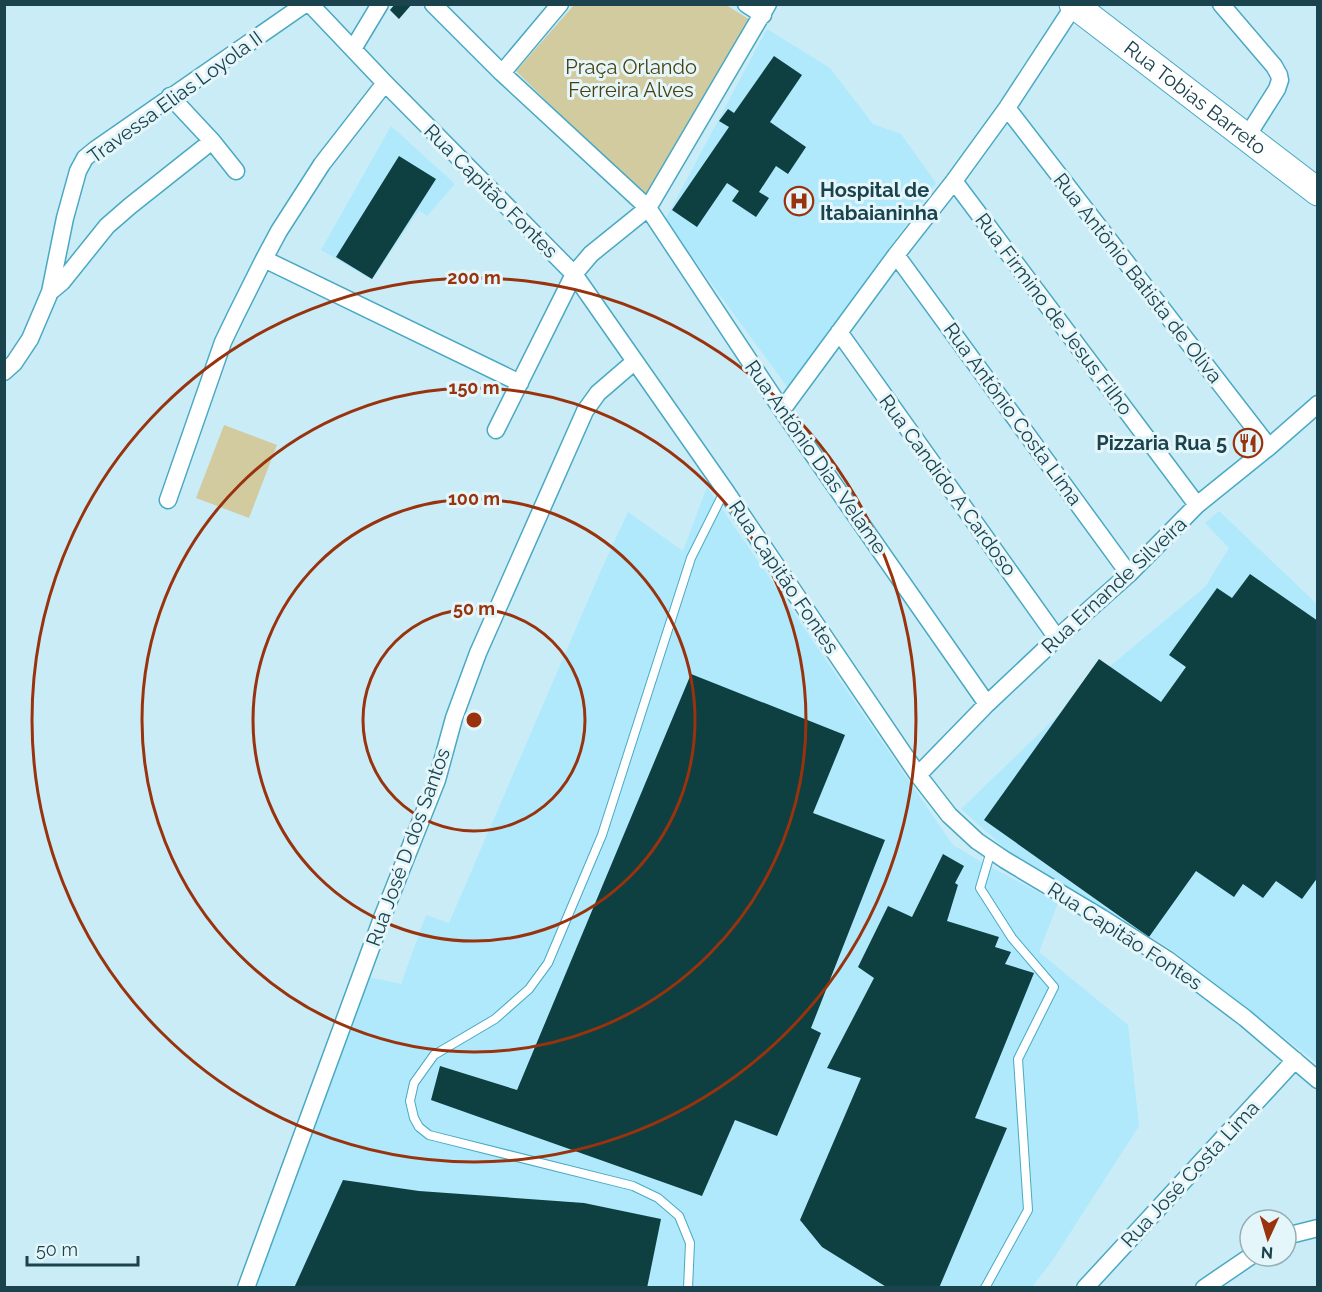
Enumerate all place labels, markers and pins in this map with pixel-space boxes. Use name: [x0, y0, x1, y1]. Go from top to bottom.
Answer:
place label: Hospital de Itabaianinha: [820, 178, 938, 225]
hospital icon: Hospital de Itabaianinha: [783, 185, 815, 217]
restaurant icon: Pizzaria Rua 5: [1232, 427, 1264, 459]
place label: Pizzaria Rua 5: [1096, 431, 1227, 455]
centre of rings: [464, 710, 484, 730]

